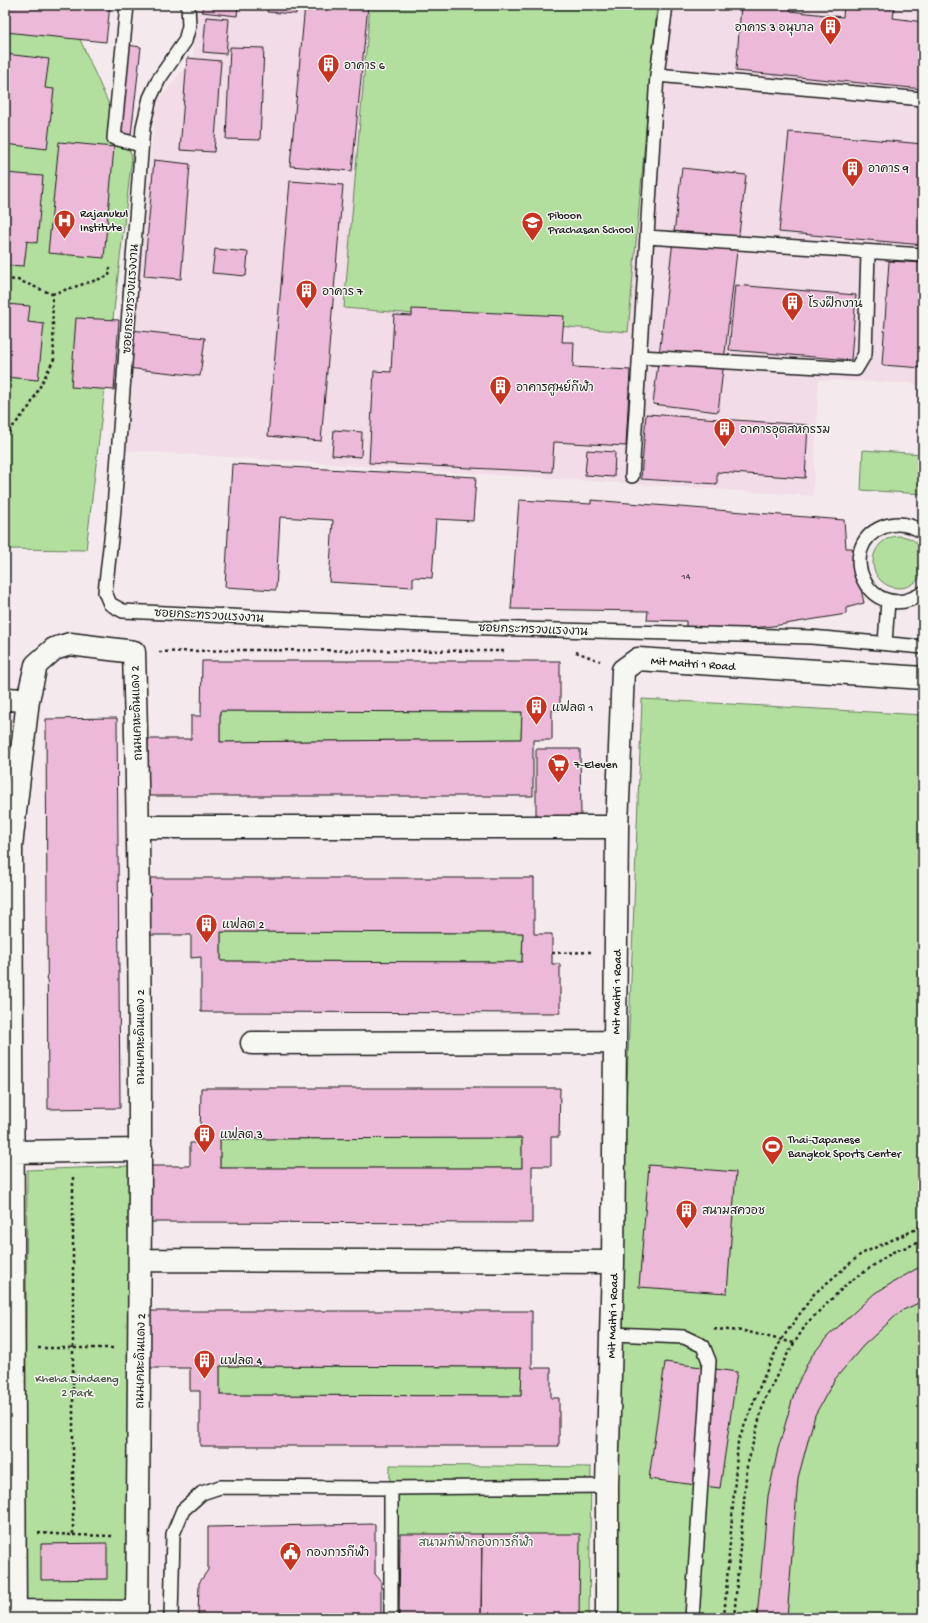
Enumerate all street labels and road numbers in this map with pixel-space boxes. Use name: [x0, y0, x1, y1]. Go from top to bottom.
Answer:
street label: ซอยกระทรวงแรงงาน: [121, 244, 143, 354]
street label: ซอยกระทรวงแรงงาน: [154, 607, 264, 627]
street label: ซอยกระทรวงแรงงาน: [478, 622, 588, 640]
street label: Mit Maitri 1 Road: [650, 655, 737, 675]
street label: ถนนเคหะดินแดง 2: [127, 665, 147, 761]
street label: Mit Maitri 1 Road: [610, 949, 626, 1035]
street label: ถนนเคหะดินแดง 2: [133, 989, 149, 1085]
street label: Mit Maitri 1 Road: [606, 1273, 623, 1359]
street label: ถนนเคหะดินแดง 2: [132, 1313, 150, 1409]

